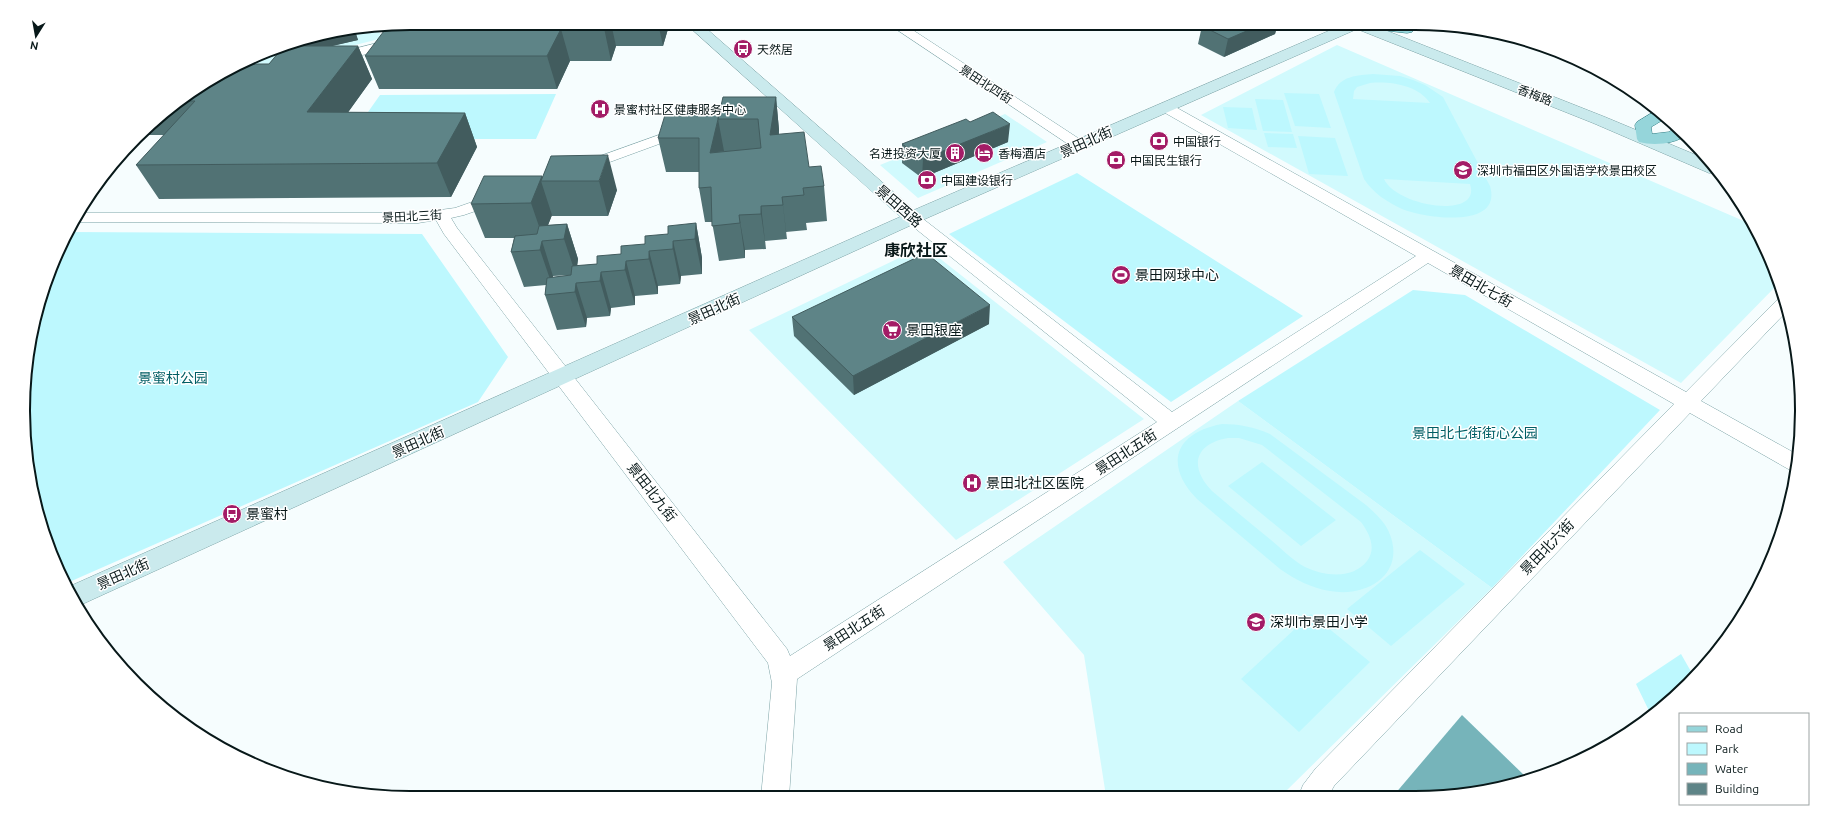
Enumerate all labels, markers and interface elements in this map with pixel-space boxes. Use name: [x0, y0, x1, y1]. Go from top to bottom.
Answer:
north arrow: [16, 16, 56, 56]
bus stop icon: 天然居: [732, 38, 754, 60]
text: N: [29, 39, 39, 52]
place label: 天然居: [757, 43, 793, 56]
street label: 景田北四街: [957, 62, 1015, 106]
street label: 香梅路: [1516, 82, 1554, 108]
hospital icon: 景蜜村社区健康服务中心: [589, 98, 611, 120]
place label: 景蜜村社区健康服务中心: [614, 103, 746, 116]
street label: 景田北街: [1057, 123, 1115, 161]
bank icon: 中国银行: [1148, 130, 1170, 152]
place label: 中国银行: [1173, 135, 1221, 148]
building icon: 名进投资大厦: [944, 142, 966, 164]
hotel icon: 香梅酒店: [973, 142, 995, 164]
place label: 名进投资大厦: [869, 147, 941, 160]
place label: 香梅酒店: [998, 147, 1046, 160]
bank icon: 中国民生银行: [1105, 149, 1127, 171]
place label: 中国民生银行: [1130, 154, 1202, 167]
school or university icon: 深圳市福田区外国语学校景田校区: [1452, 159, 1474, 181]
place label: 深圳市福田区外国语学校景田校区: [1477, 164, 1657, 177]
bank icon: 中国建设银行: [916, 169, 938, 191]
place label: 中国建设银行: [941, 174, 1013, 187]
street label: 景田西路: [873, 182, 925, 230]
street label: 景田北三街: [382, 208, 442, 224]
district label: 康欣社区: [884, 241, 948, 259]
street label: 景田北七街: [1447, 262, 1515, 310]
sports icon: 景田网球中心: [1110, 264, 1132, 286]
place label: 景田网球中心: [1135, 267, 1219, 283]
street label: 景田北街: [685, 290, 743, 328]
supermarket icon: 景田银座: [881, 319, 903, 341]
place label: 景田银座: [906, 322, 962, 338]
park label: 景蜜村公园: [138, 370, 208, 386]
street label: 景田北街: [389, 423, 447, 461]
park label: 景田北七街街心公园: [1412, 425, 1538, 441]
street label: 景田北五街: [1092, 426, 1160, 478]
street label: 景田北九街: [624, 459, 680, 525]
hospital icon: 景田北社区医院: [961, 472, 983, 494]
place label: 景田北社区医院: [986, 475, 1084, 491]
bus stop icon: 景蜜村: [221, 503, 243, 525]
place label: 景蜜村: [246, 506, 288, 522]
street label: 景田北六街: [1517, 516, 1577, 578]
street label: 景田北街: [94, 555, 152, 593]
street label: 景田北五街: [820, 602, 888, 654]
school or university icon: 深圳市景田小学: [1245, 611, 1267, 633]
place label: 深圳市景田小学: [1270, 614, 1368, 630]
legend: [1679, 713, 1809, 805]
text: Road: [1715, 722, 1743, 735]
text: Park: [1715, 742, 1739, 755]
text: Water: [1715, 762, 1748, 775]
text: Building: [1715, 782, 1759, 795]

